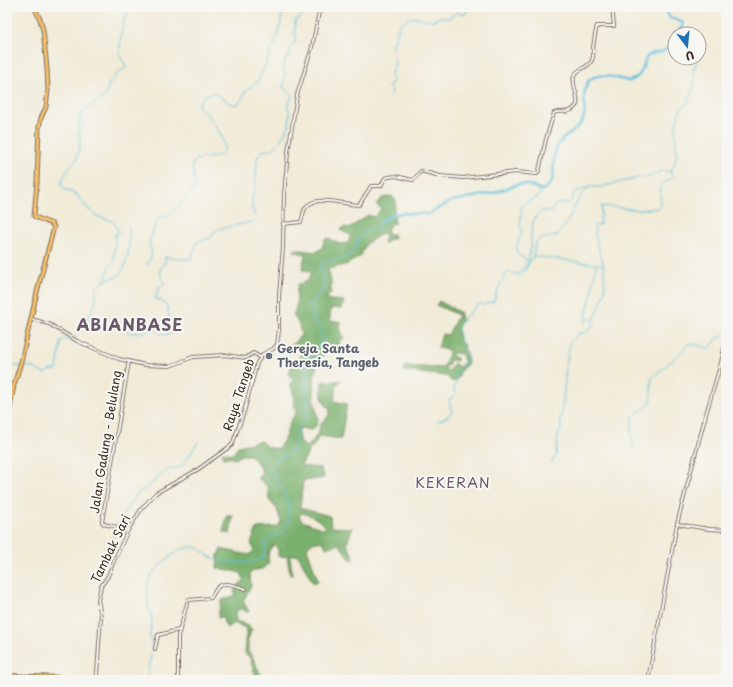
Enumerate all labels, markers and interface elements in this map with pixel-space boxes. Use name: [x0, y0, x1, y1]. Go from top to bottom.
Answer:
north arrow: [667, 26, 707, 66]
text: U: [684, 47, 696, 65]
district label: ABIANBASE: [77, 312, 183, 336]
place label: Gereja Santa Theresia, Tangeb: [277, 339, 379, 371]
marker: Gereja Santa Theresia, Tangeb: [264, 351, 274, 361]
street label: Raya Tangeb: [218, 356, 258, 433]
street label: Jalan Gadung - Belulang: [85, 369, 125, 515]
district label: KEKERAN: [415, 472, 491, 493]
street label: Tambak Sari: [86, 511, 134, 586]

